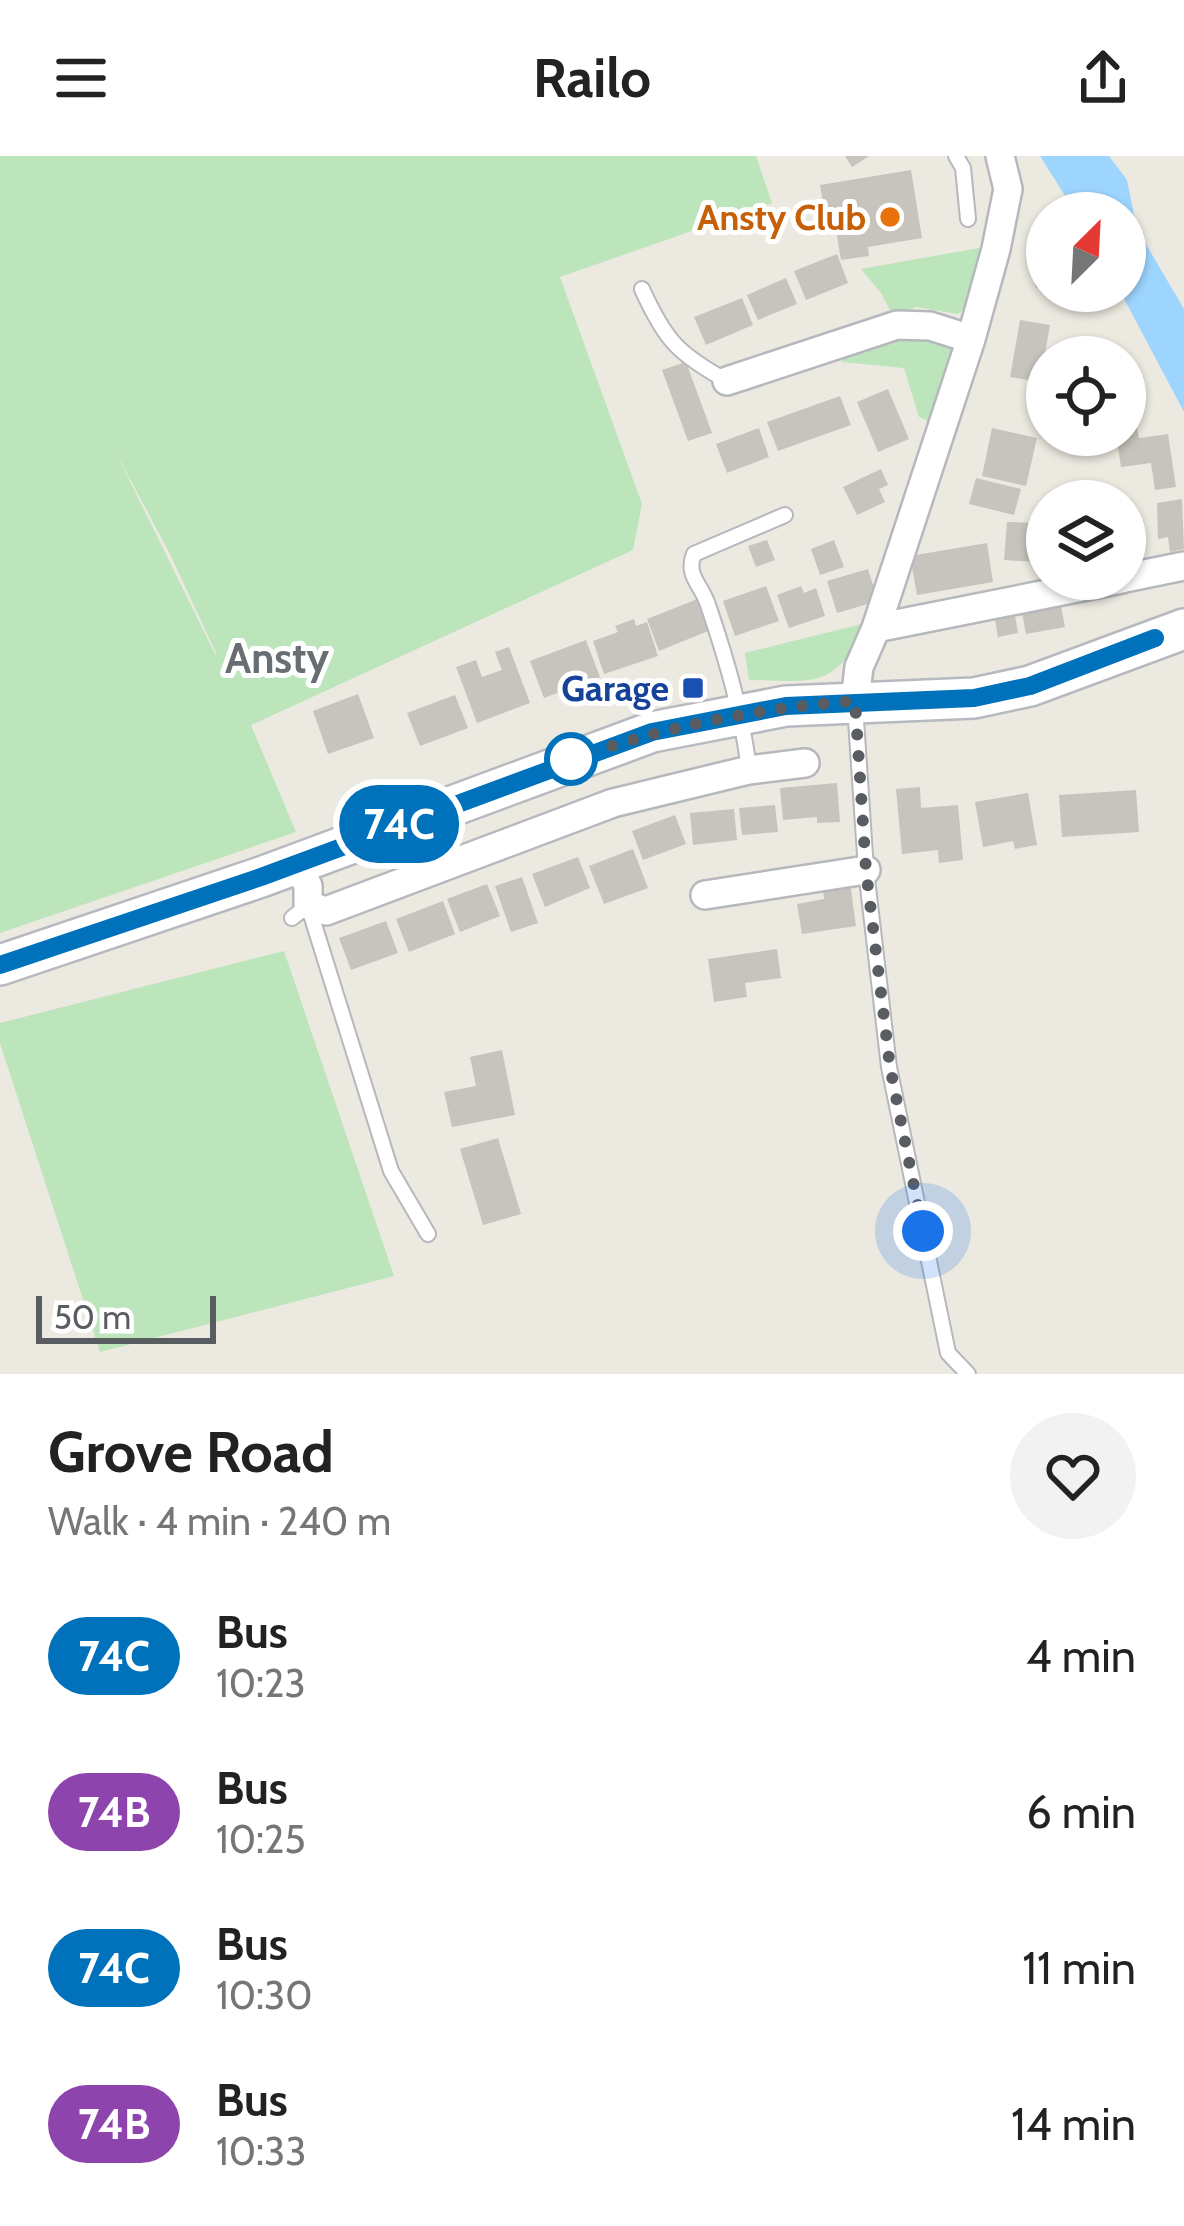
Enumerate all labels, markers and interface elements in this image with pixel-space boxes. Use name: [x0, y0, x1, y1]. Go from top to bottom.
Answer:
icon: menu: [48, 45, 114, 111]
text: Railo: [533, 45, 651, 111]
icon: share: [1070, 45, 1136, 111]
north arrow: [1026, 192, 1146, 312]
map controls: [1026, 192, 1146, 600]
place label: Ansty Club: [697, 195, 866, 239]
marker: Ansty Club: [877, 204, 903, 230]
button: locate: [1026, 336, 1146, 456]
button: layers: [1026, 480, 1146, 600]
district label: Ansty: [225, 632, 330, 684]
place label: Garage: [561, 666, 669, 710]
marker: Garage: [680, 675, 706, 701]
unlabelled marker: [546, 734, 596, 784]
line badge: 74C: [330, 785, 468, 863]
text: 74C: [363, 798, 435, 850]
your location: [893, 1201, 953, 1261]
scale bar: [36, 1290, 216, 1343]
text: 50 m: [54, 1297, 131, 1337]
button: heart: [1010, 1413, 1136, 1539]
text: Grove Road: [48, 1417, 334, 1486]
text: Walk · 4 min · 240 m: [48, 1497, 391, 1545]
text: Bus: [216, 1605, 288, 1659]
text: 4 min: [1026, 1629, 1136, 1683]
text: 74C: [78, 1630, 150, 1682]
text: 10:23: [216, 1659, 306, 1707]
text: Bus: [216, 1761, 288, 1815]
text: 6 min: [1026, 1785, 1136, 1839]
text: 74B: [78, 1786, 150, 1838]
text: 10:25: [216, 1815, 306, 1863]
text: Bus: [216, 1917, 288, 1971]
text: 11 min: [1022, 1941, 1136, 1995]
text: 74C: [78, 1942, 150, 1994]
text: 10:30: [216, 1971, 312, 2019]
text: Bus: [216, 2073, 288, 2127]
text: 14 min: [1011, 2097, 1136, 2151]
text: 74B: [78, 2098, 150, 2150]
text: 10:33: [216, 2127, 306, 2175]

